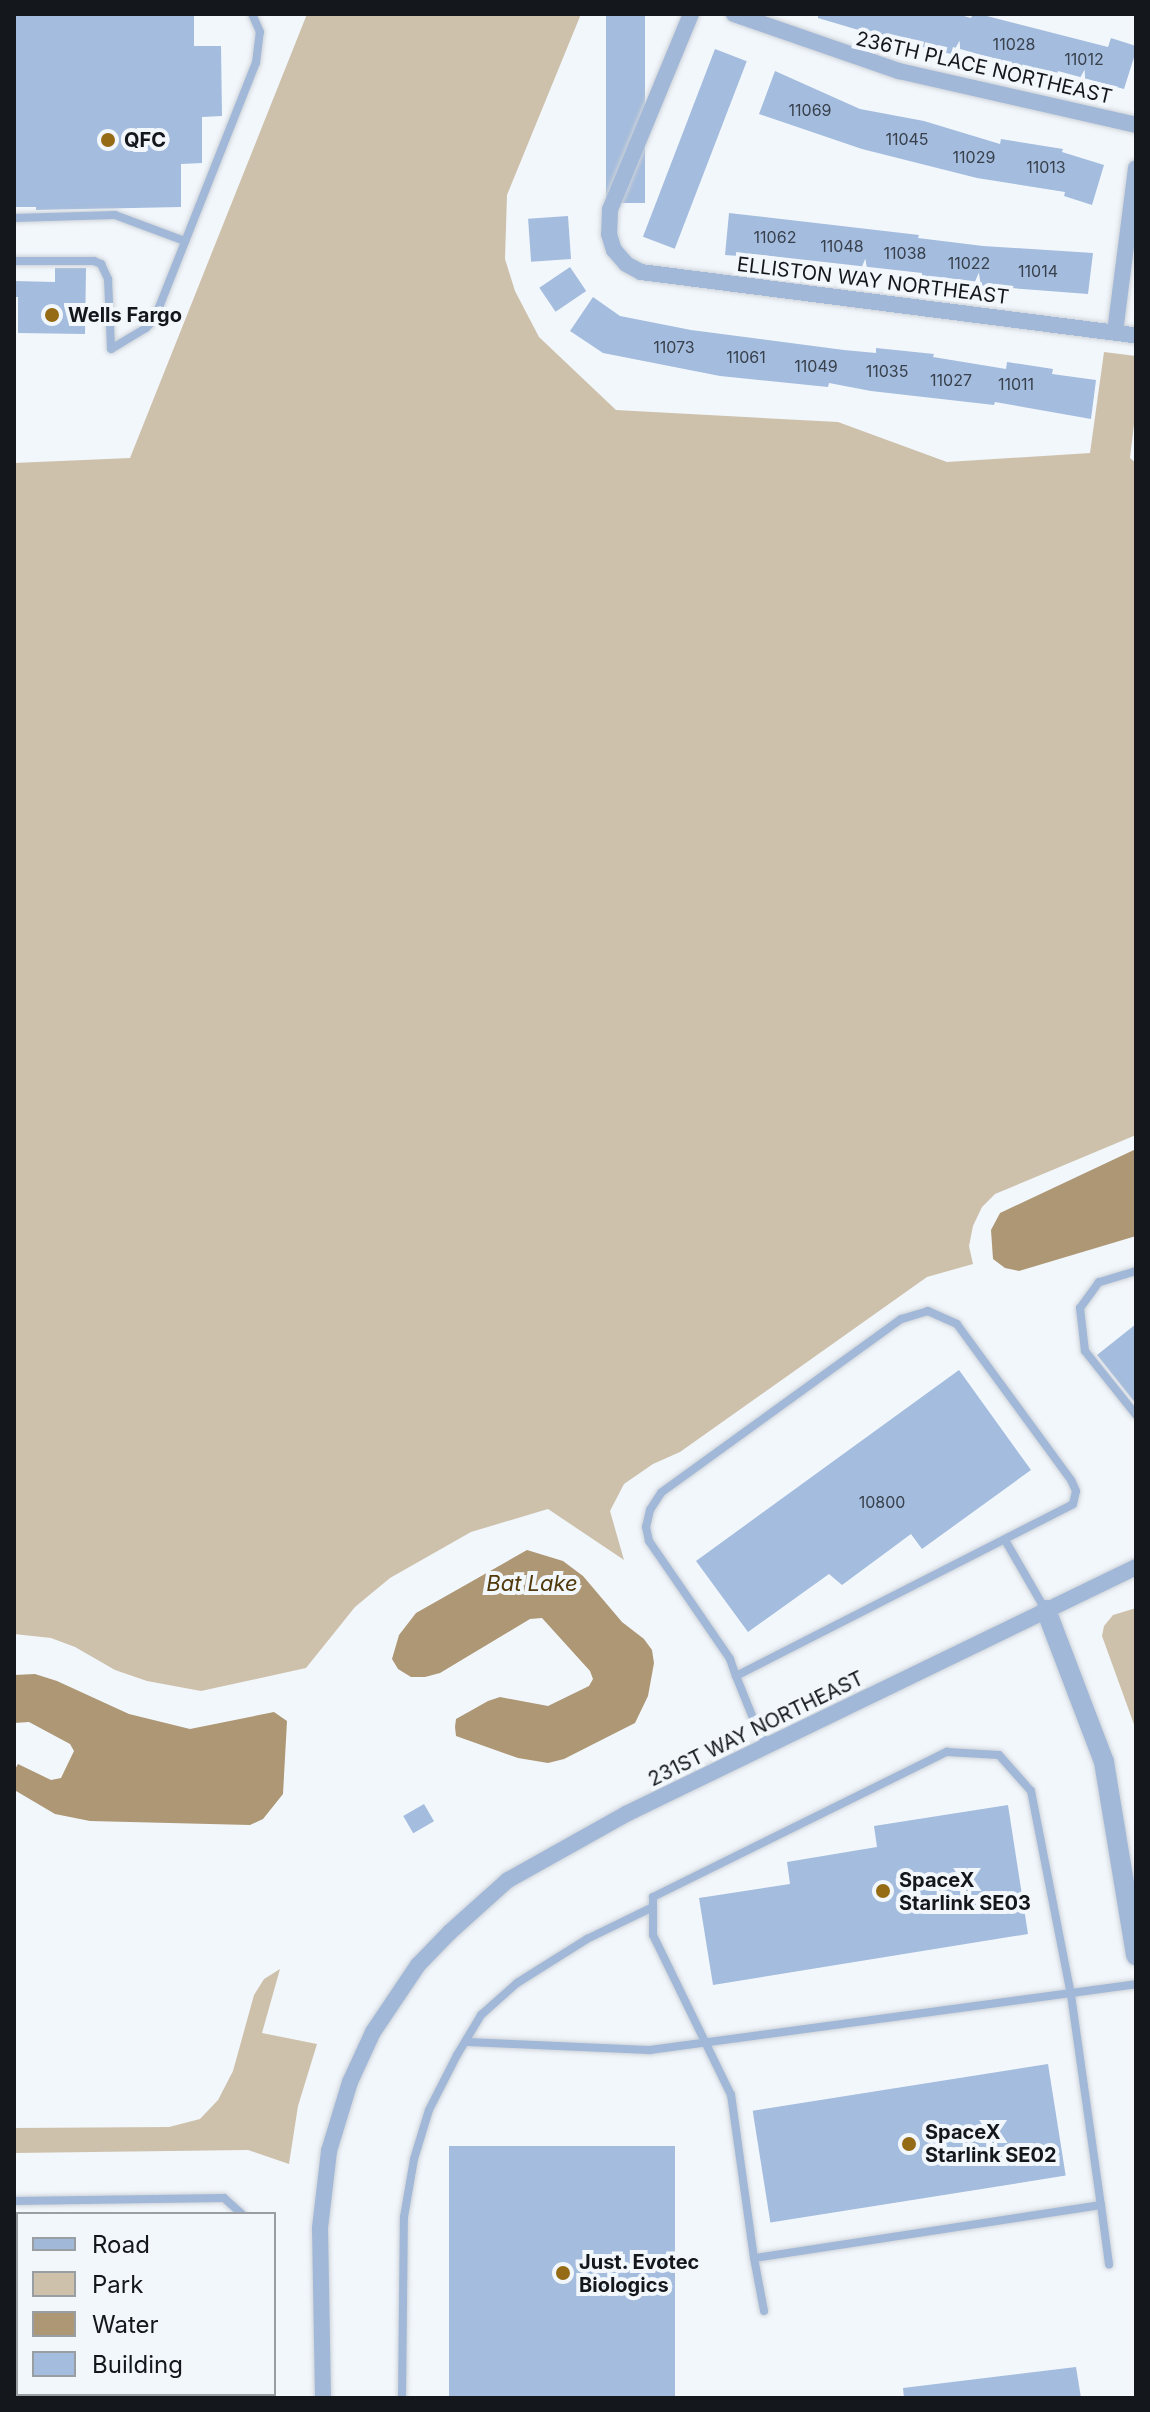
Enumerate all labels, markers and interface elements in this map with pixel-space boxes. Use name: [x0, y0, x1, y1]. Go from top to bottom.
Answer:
street label: 236TH PLACE NORTHEAST: [853, 27, 1115, 109]
house number: 11028: [993, 34, 1035, 54]
house number: 11012: [1064, 49, 1104, 69]
house number: 11069: [789, 100, 831, 120]
place label: QFC: [124, 128, 166, 152]
house number: 11045: [885, 129, 929, 149]
marker: QFC: [99, 131, 117, 149]
house number: 11029: [953, 147, 995, 167]
house number: 11013: [1026, 157, 1066, 177]
house number: 11062: [754, 227, 796, 247]
house number: 11048: [820, 236, 864, 256]
house number: 11038: [884, 243, 926, 263]
street label: ELLISTON WAY NORTHEAST: [736, 252, 1010, 310]
house number: 11022: [948, 253, 990, 273]
house number: 11014: [1018, 261, 1058, 281]
place label: Wells Fargo: [68, 303, 182, 327]
marker: Wells Fargo: [43, 306, 61, 324]
house number: 11073: [653, 337, 695, 357]
house number: 11061: [726, 347, 766, 367]
house number: 11049: [794, 356, 838, 376]
house number: 11035: [866, 361, 908, 381]
house number: 11027: [930, 370, 972, 390]
house number: 11011: [998, 374, 1034, 394]
house number: 10800: [859, 1492, 905, 1512]
water label: Bat Lake: [486, 1571, 578, 1597]
street label: 231ST WAY NORTHEAST: [644, 1666, 868, 1792]
place label: SpaceX Starlink SE03: [899, 1868, 1031, 1915]
marker: SpaceX Starlink SE03: [874, 1882, 892, 1900]
place label: SpaceX Starlink SE02: [925, 2120, 1057, 2167]
marker: SpaceX Starlink SE02: [900, 2135, 918, 2153]
legend: [16, 2212, 276, 2396]
text: Road: [92, 2230, 150, 2259]
place label: Just. Evotec Biologics: [579, 2250, 700, 2297]
marker: Just. Evotec Biologics: [554, 2264, 572, 2282]
text: Park: [92, 2270, 143, 2299]
text: Water: [92, 2310, 159, 2339]
text: Building: [92, 2350, 183, 2379]

